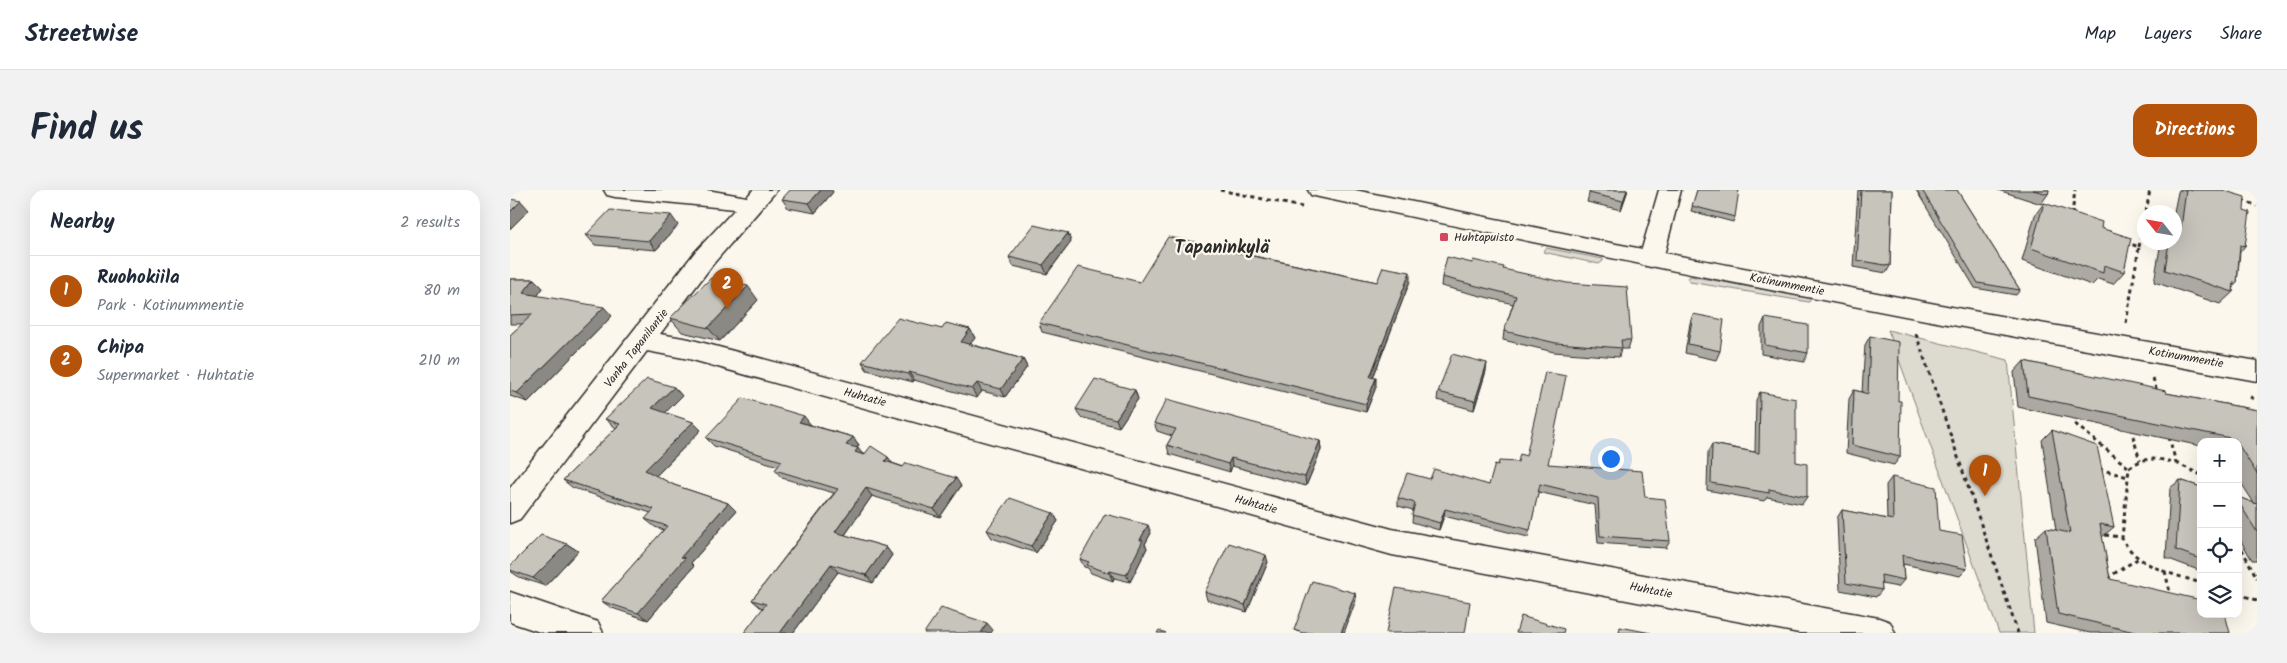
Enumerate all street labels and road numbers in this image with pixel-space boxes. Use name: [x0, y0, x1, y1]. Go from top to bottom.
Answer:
street label: Kotinummentie: [1748, 268, 1827, 301]
street label: Vanha Tapanilantie: [599, 304, 674, 392]
street label: Kotinummentie: [2147, 342, 2226, 374]
street label: Huhtatie: [841, 383, 889, 412]
street label: Huhtatie: [1232, 490, 1280, 519]
street label: Huhtatie: [1628, 577, 1675, 604]

